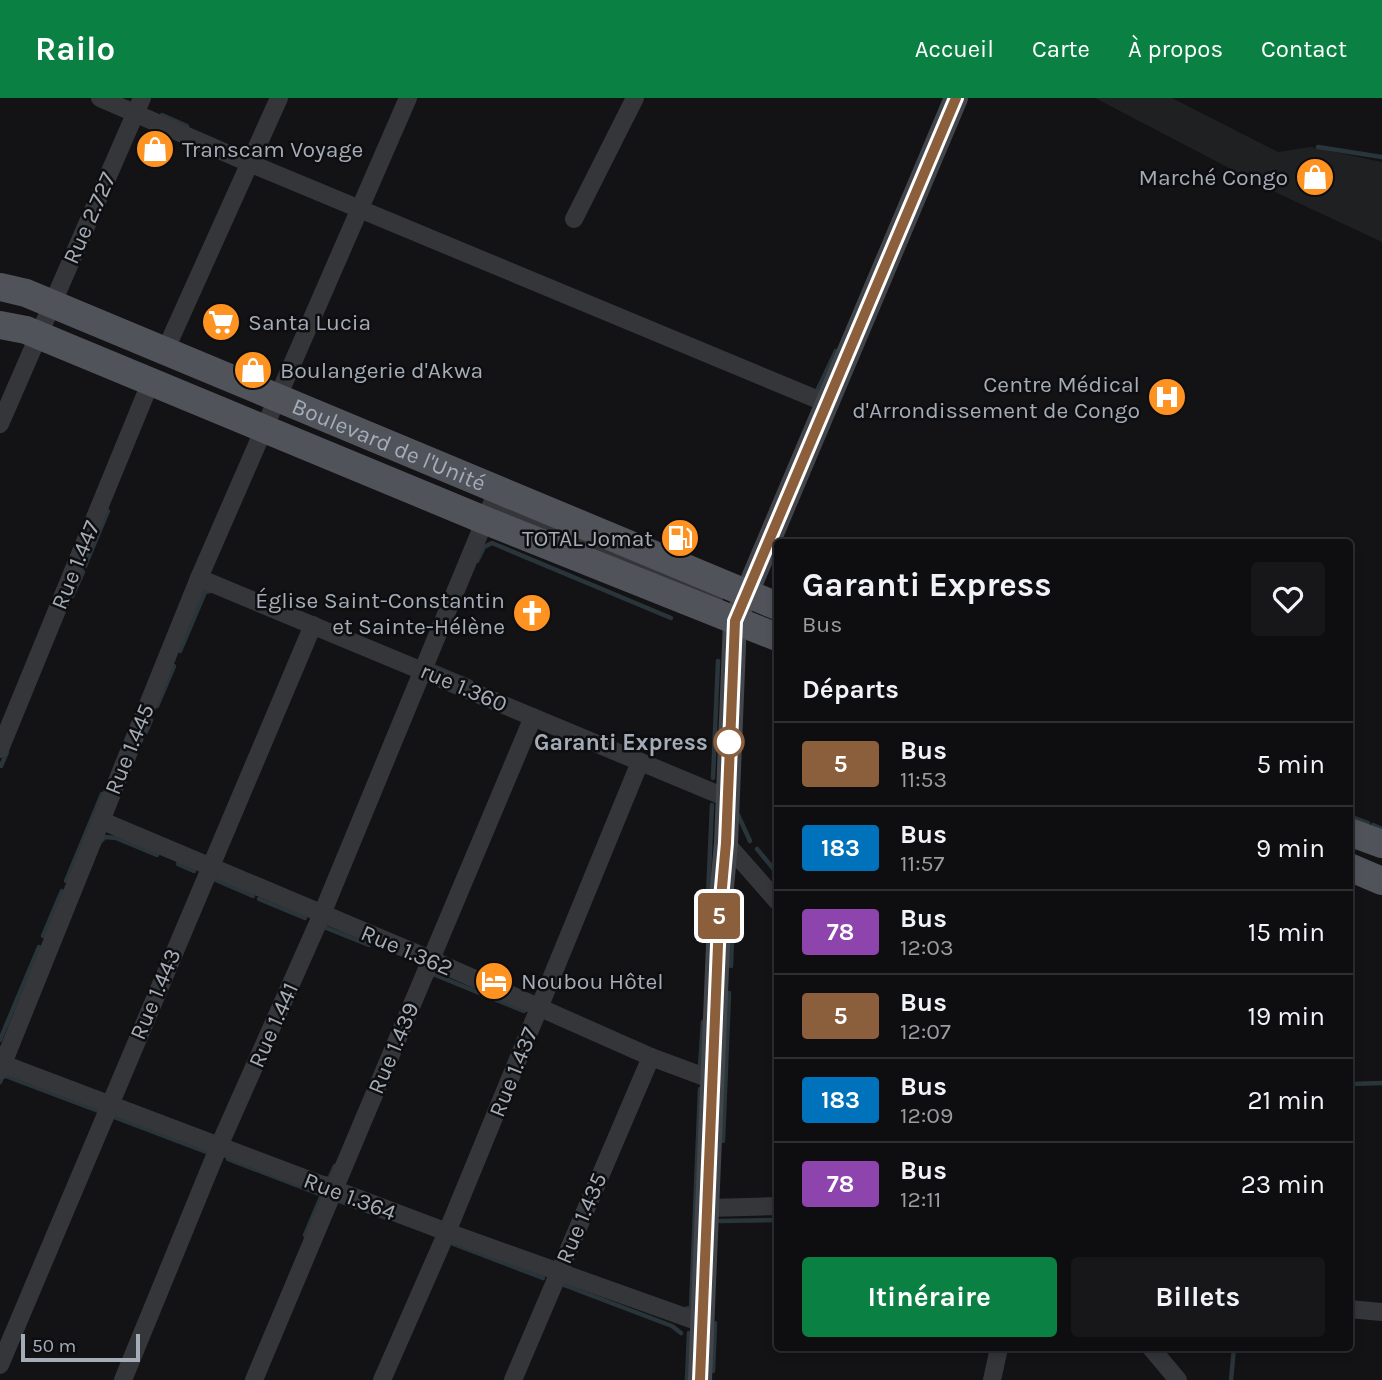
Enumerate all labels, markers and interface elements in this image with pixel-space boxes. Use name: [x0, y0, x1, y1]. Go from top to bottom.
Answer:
text: Railo: [35, 30, 115, 68]
text: Accueil: [915, 35, 994, 63]
text: Carte: [1032, 35, 1090, 63]
text: À propos: [1128, 35, 1223, 63]
text: Contact: [1261, 35, 1347, 63]
shop icon: Transcam Voyage: [134, 128, 176, 170]
place label: Transcam Voyage: [182, 136, 363, 163]
shop icon: Marché Congo: [1294, 156, 1336, 198]
place label: Marché Congo: [1138, 164, 1288, 191]
street label: Rue 2.727: [57, 168, 122, 268]
supermarket icon: Santa Lucia: [200, 301, 242, 343]
place label: Santa Lucia: [248, 309, 371, 336]
shop icon: Boulangerie d'Akwa: [232, 349, 274, 391]
place label: Boulangerie d'Akwa: [280, 357, 483, 384]
place label: Centre Médical d'Arrondissement de Congo: [852, 371, 1140, 424]
hospital icon: Centre Médical d'Arrondissement de Congo: [1146, 376, 1188, 418]
street label: Boulevard de l'Unité: [288, 392, 490, 497]
street label: Rue 1.447: [45, 517, 106, 614]
fuel station icon: TOTAL Jomat: [659, 517, 701, 559]
place label: TOTAL Jomat: [522, 525, 653, 552]
button: heart: [1251, 562, 1325, 636]
text: Garanti Express: [802, 566, 1052, 604]
place label: Église Saint-Constantin et Sainte-Hélène: [255, 587, 505, 640]
church icon: Église Saint-Constantin et Sainte-Hélène: [511, 592, 553, 634]
text: Bus: [802, 611, 842, 638]
street label: rue 1.360: [416, 657, 511, 718]
text: Départs: [802, 674, 899, 705]
street label: Rue 1.445: [99, 700, 160, 799]
marker: Garanti Express: [714, 727, 744, 757]
place label: Garanti Express: [534, 729, 708, 756]
text: Bus: [900, 735, 947, 766]
text: 5 min: [1256, 749, 1325, 780]
text: 5: [834, 750, 847, 778]
text: 11:53: [900, 766, 947, 793]
text: Bus: [900, 819, 947, 850]
text: 9 min: [1256, 833, 1325, 864]
text: 183: [821, 834, 860, 862]
text: 11:57: [900, 850, 944, 877]
line badge: 5: [696, 893, 742, 939]
text: 5: [712, 902, 726, 930]
text: Bus: [900, 903, 947, 934]
text: 15 min: [1248, 917, 1325, 948]
text: 78: [827, 918, 854, 946]
street label: Rue 1.362: [357, 919, 457, 982]
text: 12:03: [900, 934, 953, 961]
street label: Rue 1.443: [124, 945, 187, 1044]
hotel icon: Noubou Hôtel: [473, 960, 515, 1002]
place label: Noubou Hôtel: [521, 968, 664, 995]
street label: Rue 1.441: [243, 978, 304, 1072]
text: Bus: [900, 987, 947, 1018]
street label: Rue 1.439: [362, 998, 425, 1098]
text: 19 min: [1247, 1001, 1325, 1032]
text: 5: [834, 1002, 847, 1030]
text: 12:07: [900, 1018, 951, 1045]
street label: Rue 1.437: [483, 1023, 544, 1121]
text: Bus: [900, 1071, 947, 1102]
text: 21 min: [1247, 1085, 1325, 1116]
text: 183: [821, 1086, 860, 1114]
text: 12:09: [900, 1102, 953, 1129]
text: Bus: [900, 1155, 947, 1186]
street label: Rue 1.364: [300, 1167, 400, 1226]
street label: Rue 1.435: [550, 1169, 613, 1268]
text: 23 min: [1241, 1169, 1325, 1200]
text: 78: [827, 1170, 854, 1198]
text: 12:11: [900, 1186, 941, 1213]
button: Itinéraire: [802, 1257, 1057, 1337]
button: Billets: [1071, 1257, 1325, 1337]
scale bar: [21, 1331, 140, 1363]
text: 50 m: [32, 1335, 76, 1357]

